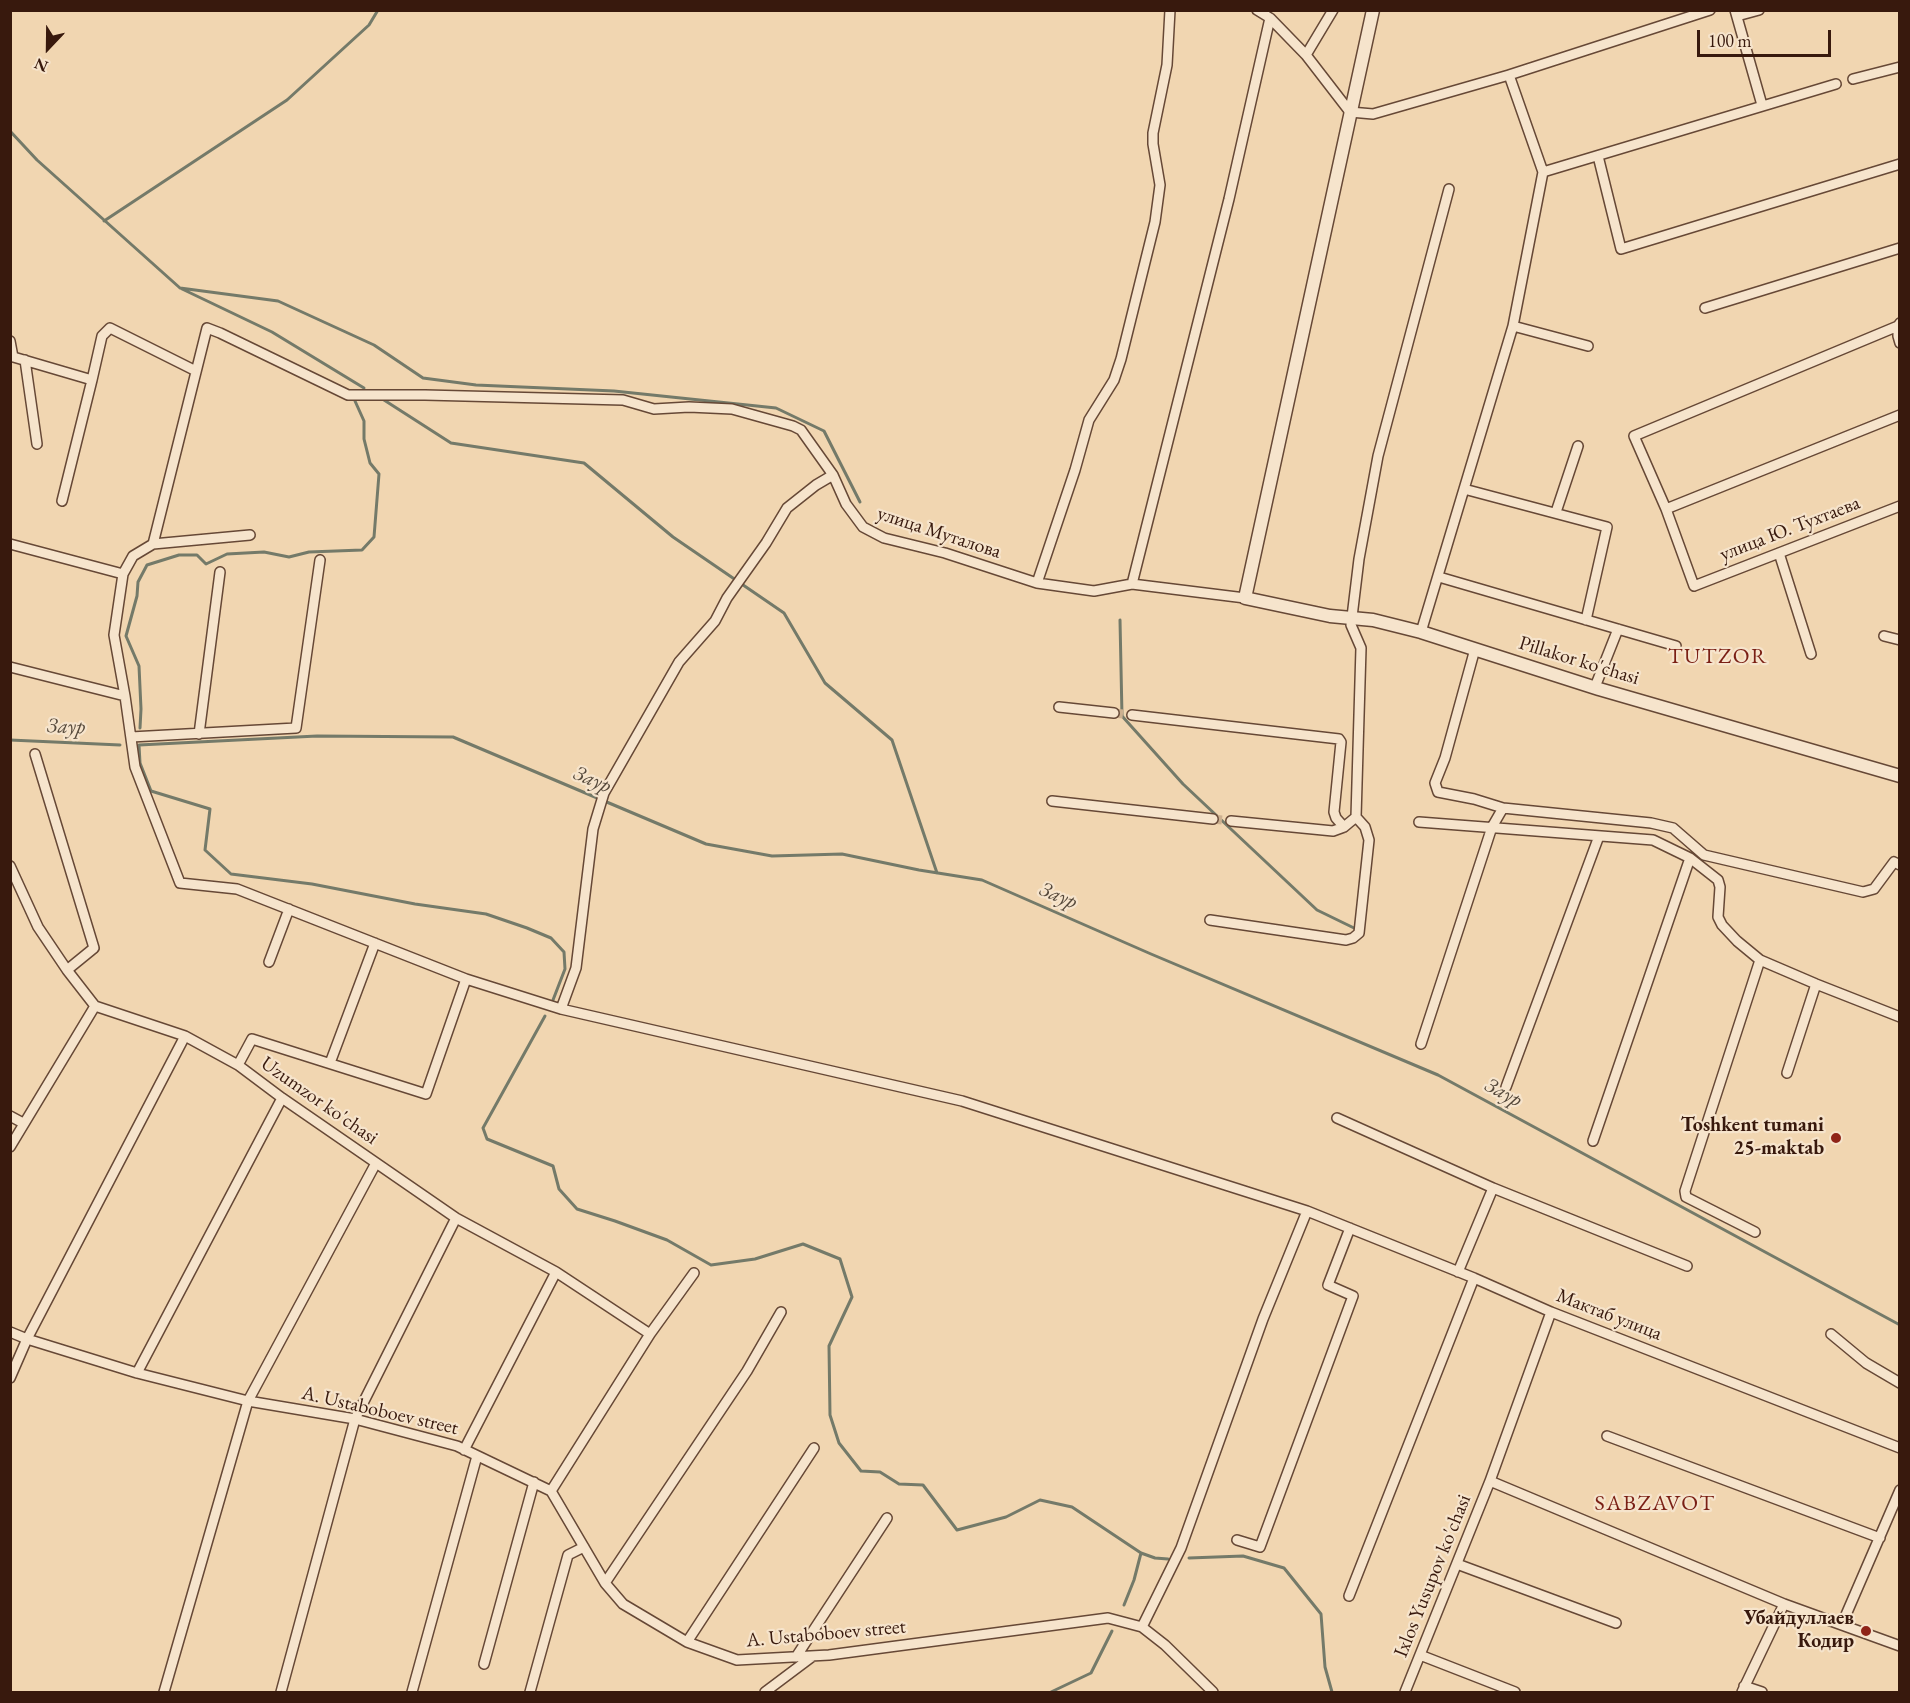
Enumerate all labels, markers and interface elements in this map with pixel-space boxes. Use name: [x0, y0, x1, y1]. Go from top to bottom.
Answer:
north arrow: [18, 18, 78, 78]
scale bar: [1700, 18, 1834, 56]
text: 100 m: [1708, 29, 1752, 52]
text: N: [31, 53, 51, 77]
street label: улица Ю. Тухтаева: [1716, 491, 1864, 567]
street label: улица Муталова: [874, 502, 1004, 564]
street label: Pillakor ko'chasi: [1516, 631, 1642, 691]
district label: TUTZOR: [1668, 644, 1768, 670]
water label: Заур: [46, 714, 86, 740]
water label: Заур: [569, 761, 615, 799]
water label: Заур: [1035, 877, 1081, 915]
street label: Uzumzor ko'chasi: [256, 1052, 382, 1150]
water label: Заур: [1480, 1073, 1526, 1113]
place label: Toshkent tumani 25-maktab: [1681, 1114, 1824, 1161]
marker: Toshkent tumani 25-maktab: [1829, 1131, 1843, 1145]
street label: Мактаб улица: [1553, 1284, 1665, 1346]
street label: A. Ustaboboev street: [299, 1381, 461, 1441]
street label: Ixlos Yusupov ko'chasi: [1389, 1491, 1477, 1661]
district label: SABZAVOT: [1595, 1491, 1715, 1517]
place label: Убайдуллаев Кодир: [1744, 1607, 1854, 1654]
street label: A. Ustaboboev street: [745, 1615, 907, 1653]
marker: Убайдуллаев Кодир: [1859, 1624, 1873, 1638]

